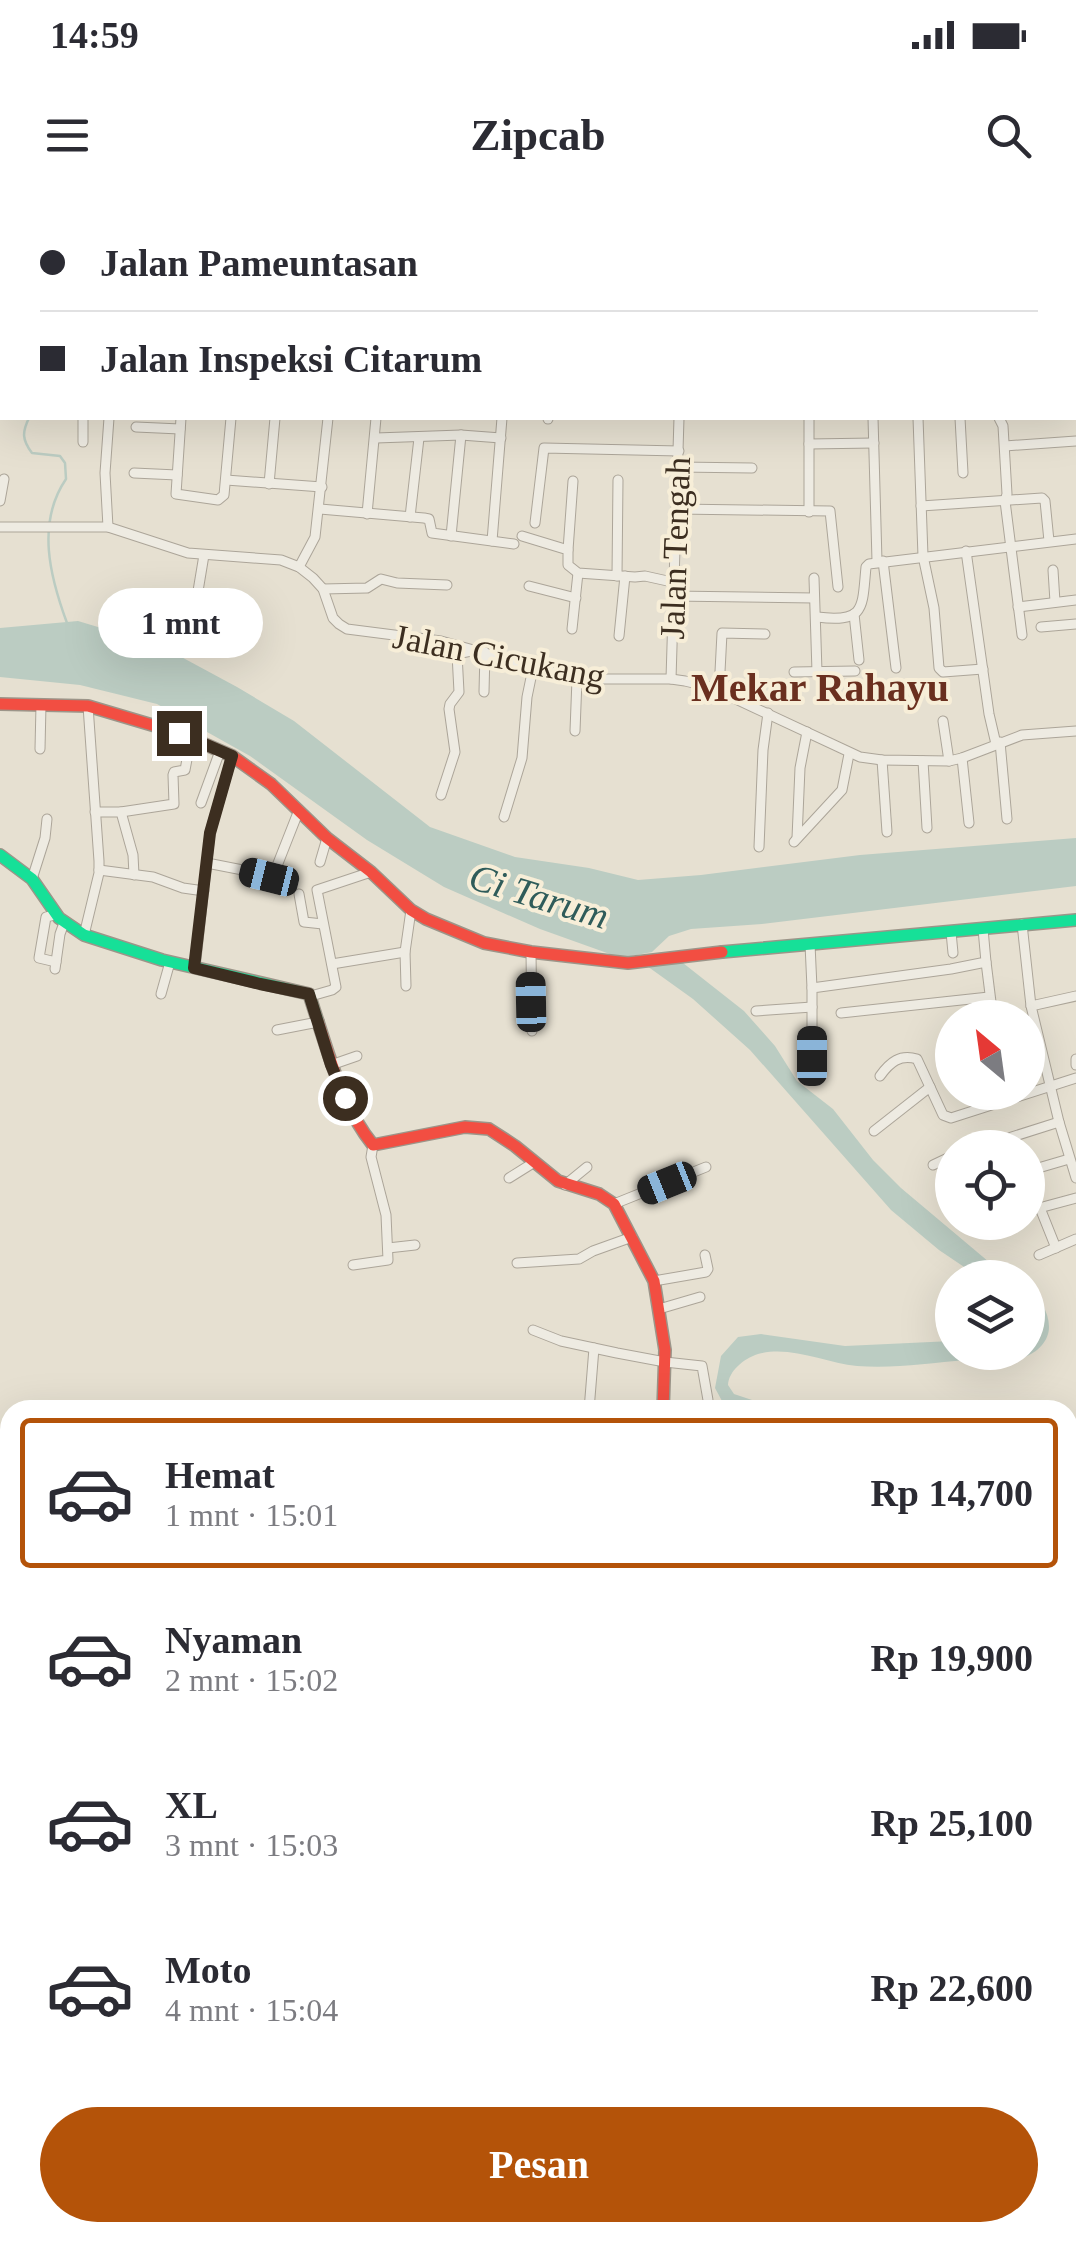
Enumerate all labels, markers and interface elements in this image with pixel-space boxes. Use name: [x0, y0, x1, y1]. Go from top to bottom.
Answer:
text: 14:59: [50, 14, 139, 56]
icon: menu: [40, 108, 95, 163]
icon: search: [981, 108, 1036, 163]
text: Zipcab: [470, 110, 606, 160]
text: Jalan Pameuntasan: [100, 242, 418, 284]
text: Jalan Inspeksi Citarum: [100, 338, 482, 380]
street label: Jalan Tengah: [653, 456, 698, 640]
callout: 1 mnt: [96, 588, 262, 658]
text: 1 mnt: [141, 605, 220, 641]
street label: Jalan Cicukang: [390, 617, 608, 696]
district label: Mekar Rahayu: [691, 665, 949, 710]
route end: [157, 711, 202, 756]
car: [236, 855, 302, 899]
water label: Ci Tarum: [464, 855, 614, 937]
car: [515, 972, 547, 1032]
north arrow: [935, 1000, 1045, 1110]
map controls: [935, 1000, 1045, 1370]
car: [797, 1026, 827, 1086]
route start: [323, 1076, 368, 1121]
button: locate: [935, 1130, 1045, 1240]
car: [634, 1158, 700, 1208]
button: layers: [935, 1260, 1045, 1370]
icon: car: [45, 1448, 135, 1538]
text: Hemat: [165, 1454, 275, 1496]
text: Rp 14,700: [870, 1472, 1033, 1514]
text: 1 mnt · 15:01: [165, 1497, 338, 1533]
icon: car: [45, 1613, 135, 1703]
text: Nyaman: [165, 1619, 302, 1661]
text: Rp 19,900: [870, 1637, 1033, 1679]
text: 2 mnt · 15:02: [165, 1662, 338, 1698]
icon: car: [45, 1778, 135, 1868]
text: XL: [165, 1784, 218, 1826]
text: Rp 25,100: [870, 1802, 1033, 1844]
text: 3 mnt · 15:03: [165, 1827, 338, 1863]
icon: car: [45, 1943, 135, 2033]
text: Moto: [165, 1949, 252, 1991]
text: Rp 22,600: [870, 1967, 1033, 2009]
text: 4 mnt · 15:04: [165, 1992, 338, 2028]
button: Pesan: [40, 2107, 1038, 2222]

